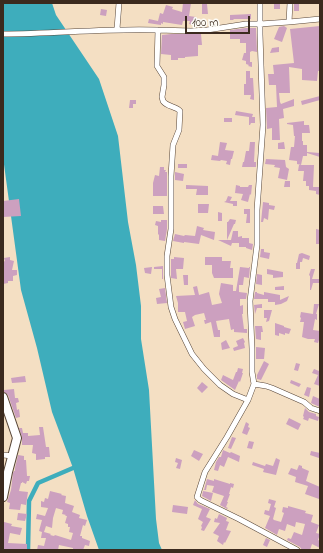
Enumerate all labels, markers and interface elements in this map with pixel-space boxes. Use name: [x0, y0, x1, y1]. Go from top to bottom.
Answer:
scale bar: [187, 8, 252, 34]
text: 100 m: [192, 14, 219, 32]

